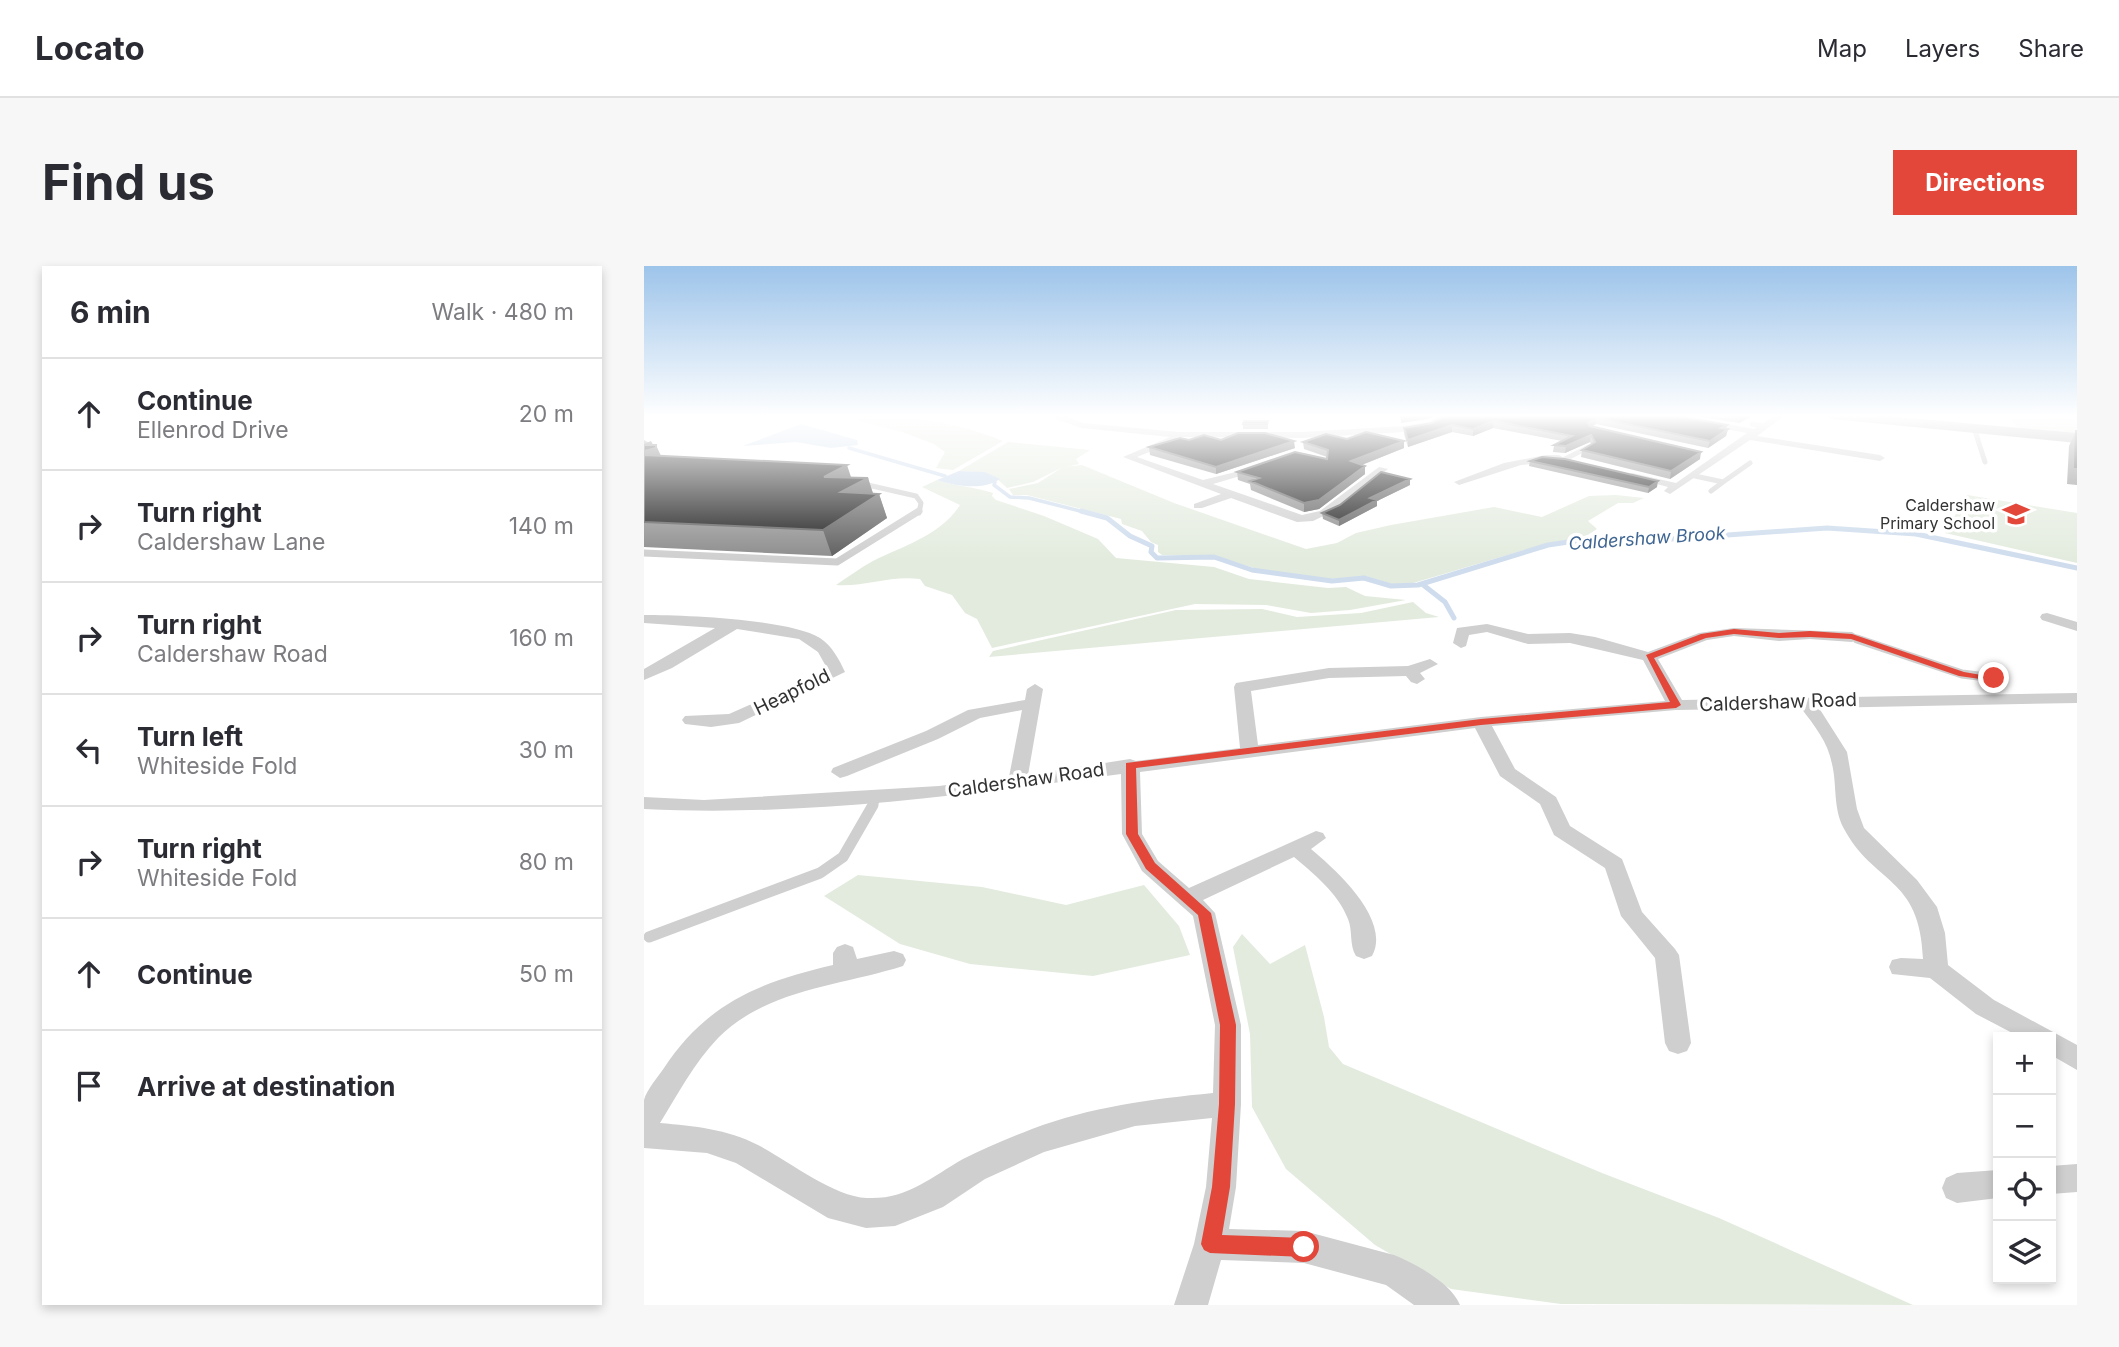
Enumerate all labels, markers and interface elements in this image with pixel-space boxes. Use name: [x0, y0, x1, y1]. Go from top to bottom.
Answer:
text: Locato: [35, 28, 145, 68]
text: Map: [1817, 34, 1867, 63]
text: Layers: [1905, 34, 1980, 63]
text: Share: [2018, 34, 2084, 63]
button: Directions: [1893, 150, 2077, 215]
text: Find us: [42, 153, 215, 212]
text: 6 min: [70, 294, 151, 330]
text: Walk · 480 m: [432, 298, 574, 326]
text: Continue: [137, 385, 253, 416]
icon: ahead: [70, 395, 108, 433]
text: 20 m: [519, 400, 574, 428]
text: Ellenrod Drive: [137, 416, 289, 444]
place label: Caldershaw Primary School: [1880, 495, 1995, 533]
text: Turn right: [137, 497, 262, 528]
school or university icon: Caldershaw Primary School: [2001, 499, 2031, 529]
icon: right: [70, 507, 108, 545]
text: 140 m: [509, 512, 574, 540]
water label: Caldershaw Brook: [1568, 522, 1727, 554]
text: Caldershaw Lane: [137, 528, 325, 556]
text: Turn right: [137, 609, 262, 640]
icon: right: [70, 619, 108, 657]
text: 160 m: [509, 624, 574, 652]
text: Caldershaw Road: [137, 640, 328, 668]
route end: [1978, 662, 2009, 693]
street label: Heapfold: [750, 664, 834, 720]
street label: Caldershaw Road: [1699, 688, 1857, 716]
text: Turn left: [137, 721, 243, 752]
icon: left: [70, 731, 108, 769]
text: 30 m: [519, 736, 574, 764]
text: Whiteside Fold: [137, 752, 297, 780]
street label: Caldershaw Road: [946, 758, 1106, 802]
text: Turn right: [137, 833, 262, 864]
icon: right: [70, 843, 108, 881]
text: 80 m: [519, 848, 574, 876]
text: Whiteside Fold: [137, 864, 297, 892]
icon: ahead: [70, 955, 108, 993]
text: Continue: [137, 959, 253, 990]
text: 50 m: [519, 960, 574, 988]
map controls: [1993, 1032, 2056, 1284]
button: +: [1993, 1032, 2056, 1095]
icon: arrive: [70, 1067, 108, 1105]
text: Arrive at destination: [137, 1071, 396, 1102]
button: −: [1993, 1095, 2056, 1158]
button: locate: [1993, 1158, 2056, 1221]
button: layers: [1993, 1221, 2056, 1284]
route start: [1288, 1231, 1319, 1262]

